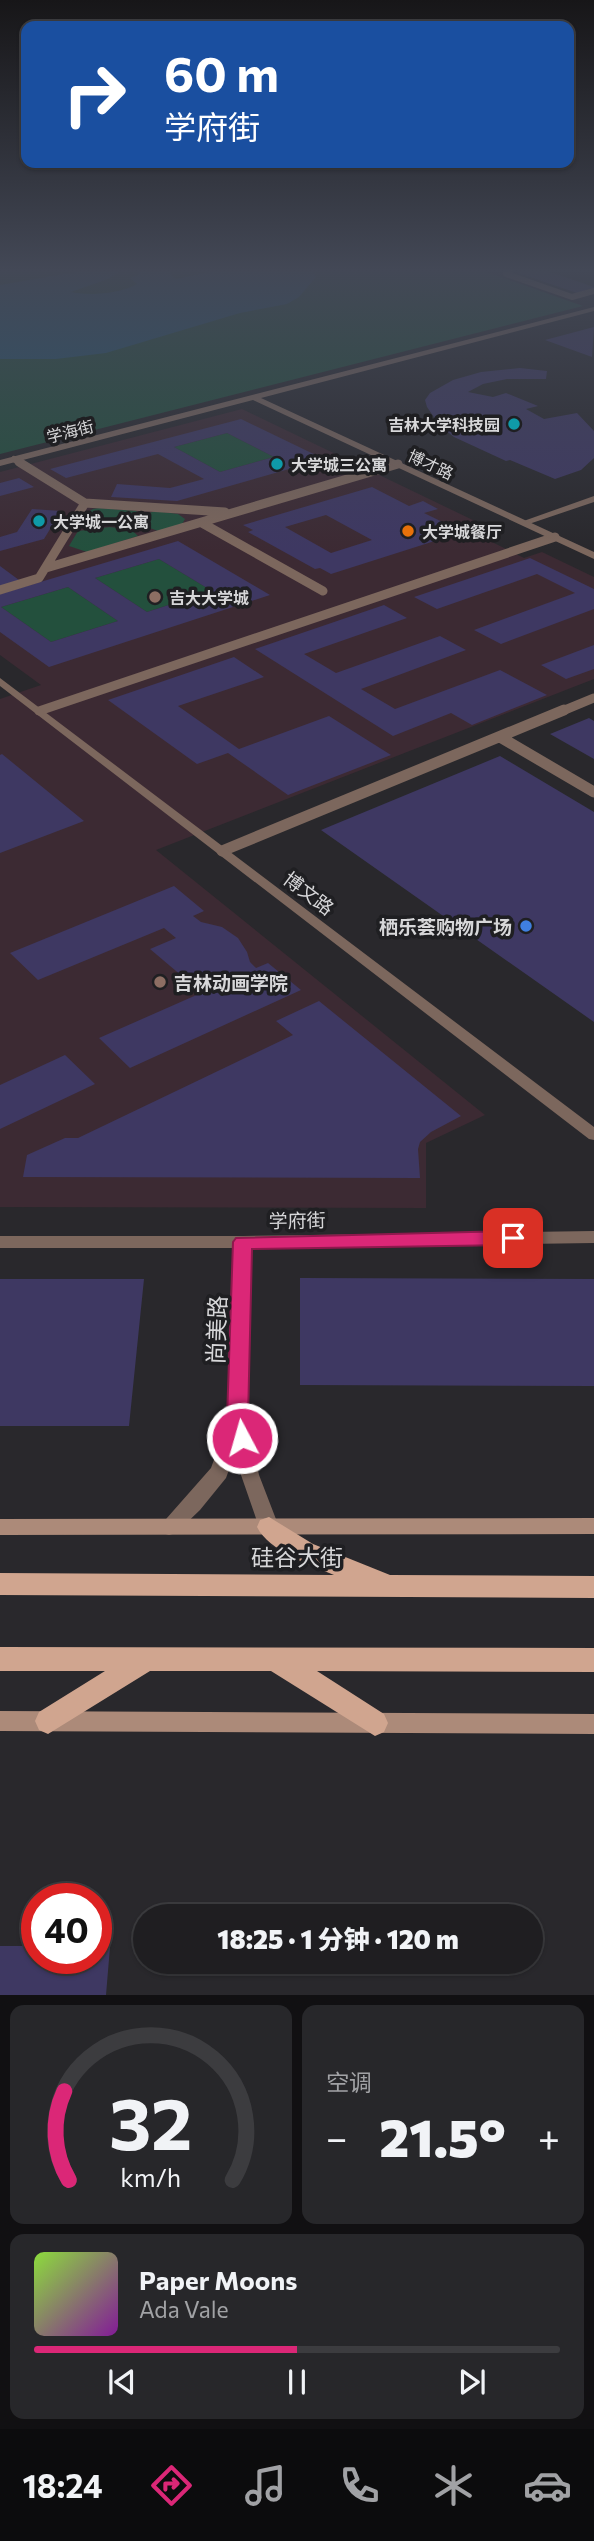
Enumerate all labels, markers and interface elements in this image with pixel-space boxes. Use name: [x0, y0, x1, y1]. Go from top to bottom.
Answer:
text: 60 m: [164, 42, 279, 102]
icon: right: [49, 49, 140, 140]
text: 学府街: [164, 106, 260, 146]
place label: 吉林大学科技园: [388, 415, 500, 434]
street label: 学海街: [44, 416, 96, 446]
marker: 吉林大学科技园: [506, 416, 522, 432]
street label: 博才路: [405, 445, 457, 483]
place label: 大学城三公寓: [291, 455, 387, 474]
marker: 大学城三公寓: [269, 456, 285, 472]
place label: 大学城一公寓: [53, 512, 149, 531]
marker: 大学城一公寓: [31, 513, 47, 529]
place label: 大学城餐厅: [422, 522, 502, 541]
marker: 大学城餐厅: [400, 523, 416, 539]
place label: 吉大大学城: [169, 588, 249, 607]
marker: 吉大大学城: [147, 589, 163, 605]
street label: 博文路: [279, 867, 339, 919]
place label: 栖乐荟购物广场: [379, 915, 512, 938]
marker: 栖乐荟购物广场: [518, 918, 534, 934]
place label: 吉林动画学院: [174, 971, 288, 994]
marker: 吉林动画学院: [152, 974, 168, 990]
street label: 学府街: [268, 1208, 326, 1232]
pin: [483, 1208, 543, 1268]
icon: arrive: [494, 1219, 532, 1257]
street label: 尚美路: [201, 1295, 231, 1365]
position arrow: [205, 1401, 279, 1475]
street label: 硅谷大街: [251, 1543, 343, 1571]
speed limit sign: 40: [21, 1883, 112, 1974]
text: 18:25 · 1 分钟 · 120 m: [217, 1923, 459, 1954]
text: 空调: [326, 2068, 372, 2096]
text: 32: [109, 2077, 193, 2166]
text: 21.5°: [379, 2104, 506, 2168]
text: −: [326, 2113, 348, 2160]
text: +: [538, 2113, 560, 2160]
text: km/h: [121, 2162, 181, 2192]
text: Paper Moons: [139, 2264, 297, 2295]
text: Ada Vale: [139, 2295, 229, 2323]
icon: previous: [103, 2363, 141, 2401]
icon: pause: [278, 2363, 316, 2401]
icon: next: [453, 2363, 491, 2401]
icon: directions: [147, 2461, 196, 2510]
icon: music: [241, 2461, 290, 2510]
icon: phone: [335, 2461, 384, 2510]
icon: climate: [429, 2461, 478, 2510]
icon: car: [523, 2461, 572, 2510]
text: 18:24: [22, 2465, 103, 2505]

